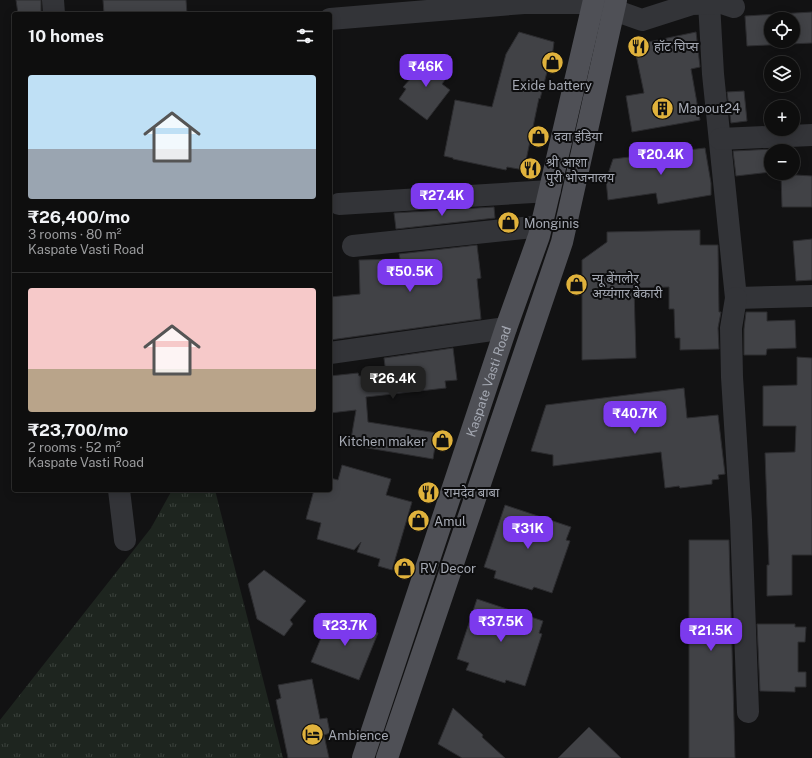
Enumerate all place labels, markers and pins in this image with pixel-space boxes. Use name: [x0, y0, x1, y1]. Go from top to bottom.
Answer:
restaurant icon: हॉट चिप्स: [626, 33, 652, 59]
place label: हॉट चिप्स: [654, 39, 699, 54]
shop icon: Exide battery: [539, 50, 565, 76]
pin: ₹46K: [402, 54, 450, 88]
place label: Exide battery: [512, 78, 592, 93]
building icon: Mapout24: [650, 95, 676, 121]
place label: Mapout24: [678, 101, 740, 116]
shop icon: दवा इंडिया: [525, 123, 551, 149]
place label: दवा इंडिया: [554, 129, 603, 144]
pin: ₹20.4K: [628, 142, 694, 176]
place label: श्री आशा पुरी भोजनालय: [546, 155, 615, 186]
restaurant icon: श्री आशा पुरी भोजनालय: [517, 156, 543, 182]
pin: ₹27.4K: [409, 183, 475, 217]
shop icon: Monginis: [495, 210, 521, 236]
place label: Monginis: [524, 216, 579, 231]
pin: ₹50.5K: [377, 259, 443, 293]
place label: न्यू बेंगलोर अय्यंगार बेकारी: [592, 271, 663, 301]
shop icon: न्यू बेंगलोर अय्यंगार बेकारी: [564, 272, 590, 298]
pin: ₹26.4K: [360, 366, 426, 400]
pin: ₹40.7K: [602, 401, 668, 435]
shop icon: Kitchen maker: [429, 428, 455, 454]
place label: Kitchen maker: [339, 434, 426, 449]
restaurant icon: रामदेव बाबा: [415, 479, 441, 505]
place label: रामदेव बाबा: [444, 485, 500, 500]
shop icon: Amul: [405, 508, 431, 534]
place label: Amul: [434, 514, 466, 529]
pin: ₹31K: [504, 516, 552, 550]
shop icon: RV Decor: [391, 555, 417, 581]
place label: RV Decor: [420, 561, 476, 576]
pin: ₹37.5K: [468, 609, 534, 643]
pin: ₹23.7K: [312, 613, 378, 647]
pin: ₹21.5K: [678, 618, 744, 652]
hotel icon: Ambience: [300, 722, 326, 748]
place label: Ambience: [328, 728, 389, 743]

